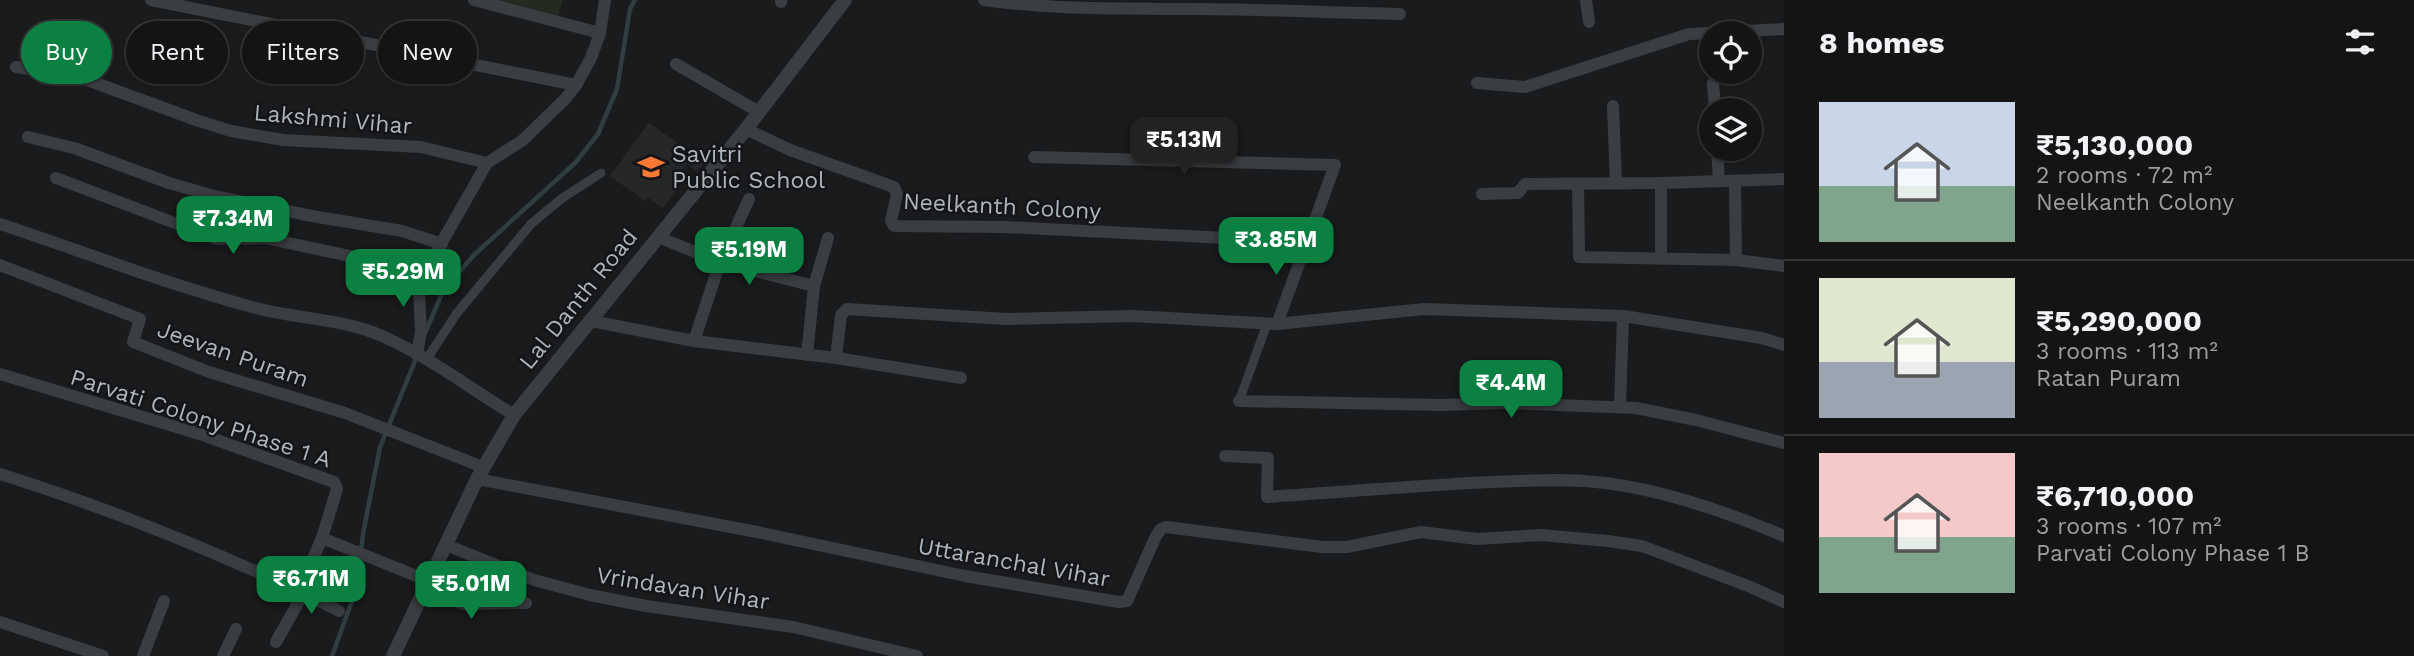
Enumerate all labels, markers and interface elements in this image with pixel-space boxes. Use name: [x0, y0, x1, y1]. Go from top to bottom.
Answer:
chip: Buy: [21, 21, 112, 84]
chip: Rent: [126, 21, 228, 84]
chip: Filters: [242, 21, 364, 84]
chip: New: [378, 21, 477, 84]
map controls: [1699, 21, 1762, 161]
button: locate: [1699, 21, 1762, 84]
icon: filters: [2341, 23, 2379, 61]
text: 8 homes: [1819, 25, 1945, 60]
button: layers: [1699, 98, 1762, 161]
street label: Lakshmi Vihar: [253, 99, 413, 140]
pin: ₹5.13M: [1127, 118, 1241, 177]
text: ₹5.13M: [1146, 126, 1222, 153]
text: ₹5,130,000: [2036, 127, 2193, 162]
icon: home: [1875, 130, 1959, 214]
place label: Savitri Public School: [672, 141, 825, 194]
school or university icon: Savitri Public School: [636, 152, 666, 182]
text: 2 rooms · 72 m²: [2036, 162, 2212, 189]
street label: Neelkanth Colony: [902, 188, 1102, 225]
text: Neelkanth Colony: [2036, 189, 2234, 216]
pin: ₹7.34M: [176, 196, 290, 256]
text: ₹7.34M: [192, 205, 274, 232]
pin: ₹3.85M: [1219, 218, 1333, 277]
street label: Lal Danth Road: [514, 224, 643, 375]
text: ₹3.85M: [1235, 226, 1317, 253]
pin: ₹5.19M: [692, 228, 806, 287]
text: ₹5.19M: [711, 236, 787, 263]
pin: ₹5.29M: [346, 250, 460, 309]
text: ₹5.29M: [362, 258, 444, 285]
text: ₹5,290,000: [2036, 303, 2202, 338]
icon: home: [1875, 306, 1959, 390]
street label: Jeevan Puram: [154, 316, 312, 393]
text: 3 rooms · 113 m²: [2036, 338, 2218, 365]
pin: ₹4.4M: [1462, 360, 1560, 420]
street label: Parvati Colony Phase 1 A: [67, 363, 335, 473]
text: Ratan Puram: [2036, 365, 2181, 392]
text: ₹4.4M: [1476, 369, 1546, 396]
text: ₹6,710,000: [2036, 478, 2194, 513]
icon: home: [1875, 481, 1959, 565]
text: 3 rooms · 107 m²: [2036, 513, 2222, 540]
street label: Uttaranchal Vihar: [916, 532, 1112, 593]
text: Parvati Colony Phase 1 B: [2036, 540, 2310, 567]
pin: ₹6.71M: [254, 556, 368, 616]
pin: ₹5.01M: [414, 562, 528, 621]
street label: Vrindavan Vihar: [595, 562, 771, 615]
text: ₹6.71M: [273, 565, 349, 592]
text: ₹5.01M: [431, 570, 511, 597]

